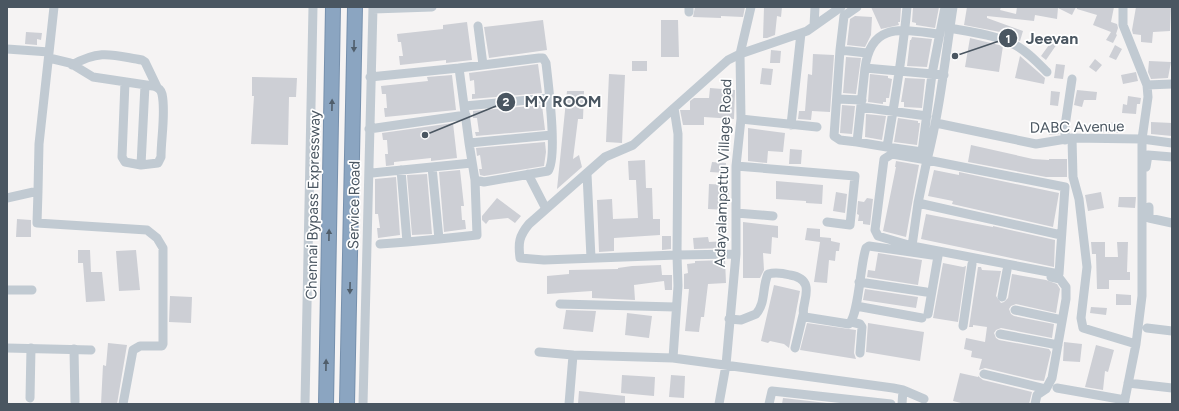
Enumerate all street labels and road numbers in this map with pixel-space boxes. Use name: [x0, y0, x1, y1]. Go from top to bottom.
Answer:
street label: Adayalampattu Village Road: [711, 78, 735, 268]
street label: Chennai Bypass Expressway: [302, 110, 324, 300]
street label: DABC Avenue: [1029, 117, 1125, 137]
street label: Service Road: [344, 161, 364, 249]

